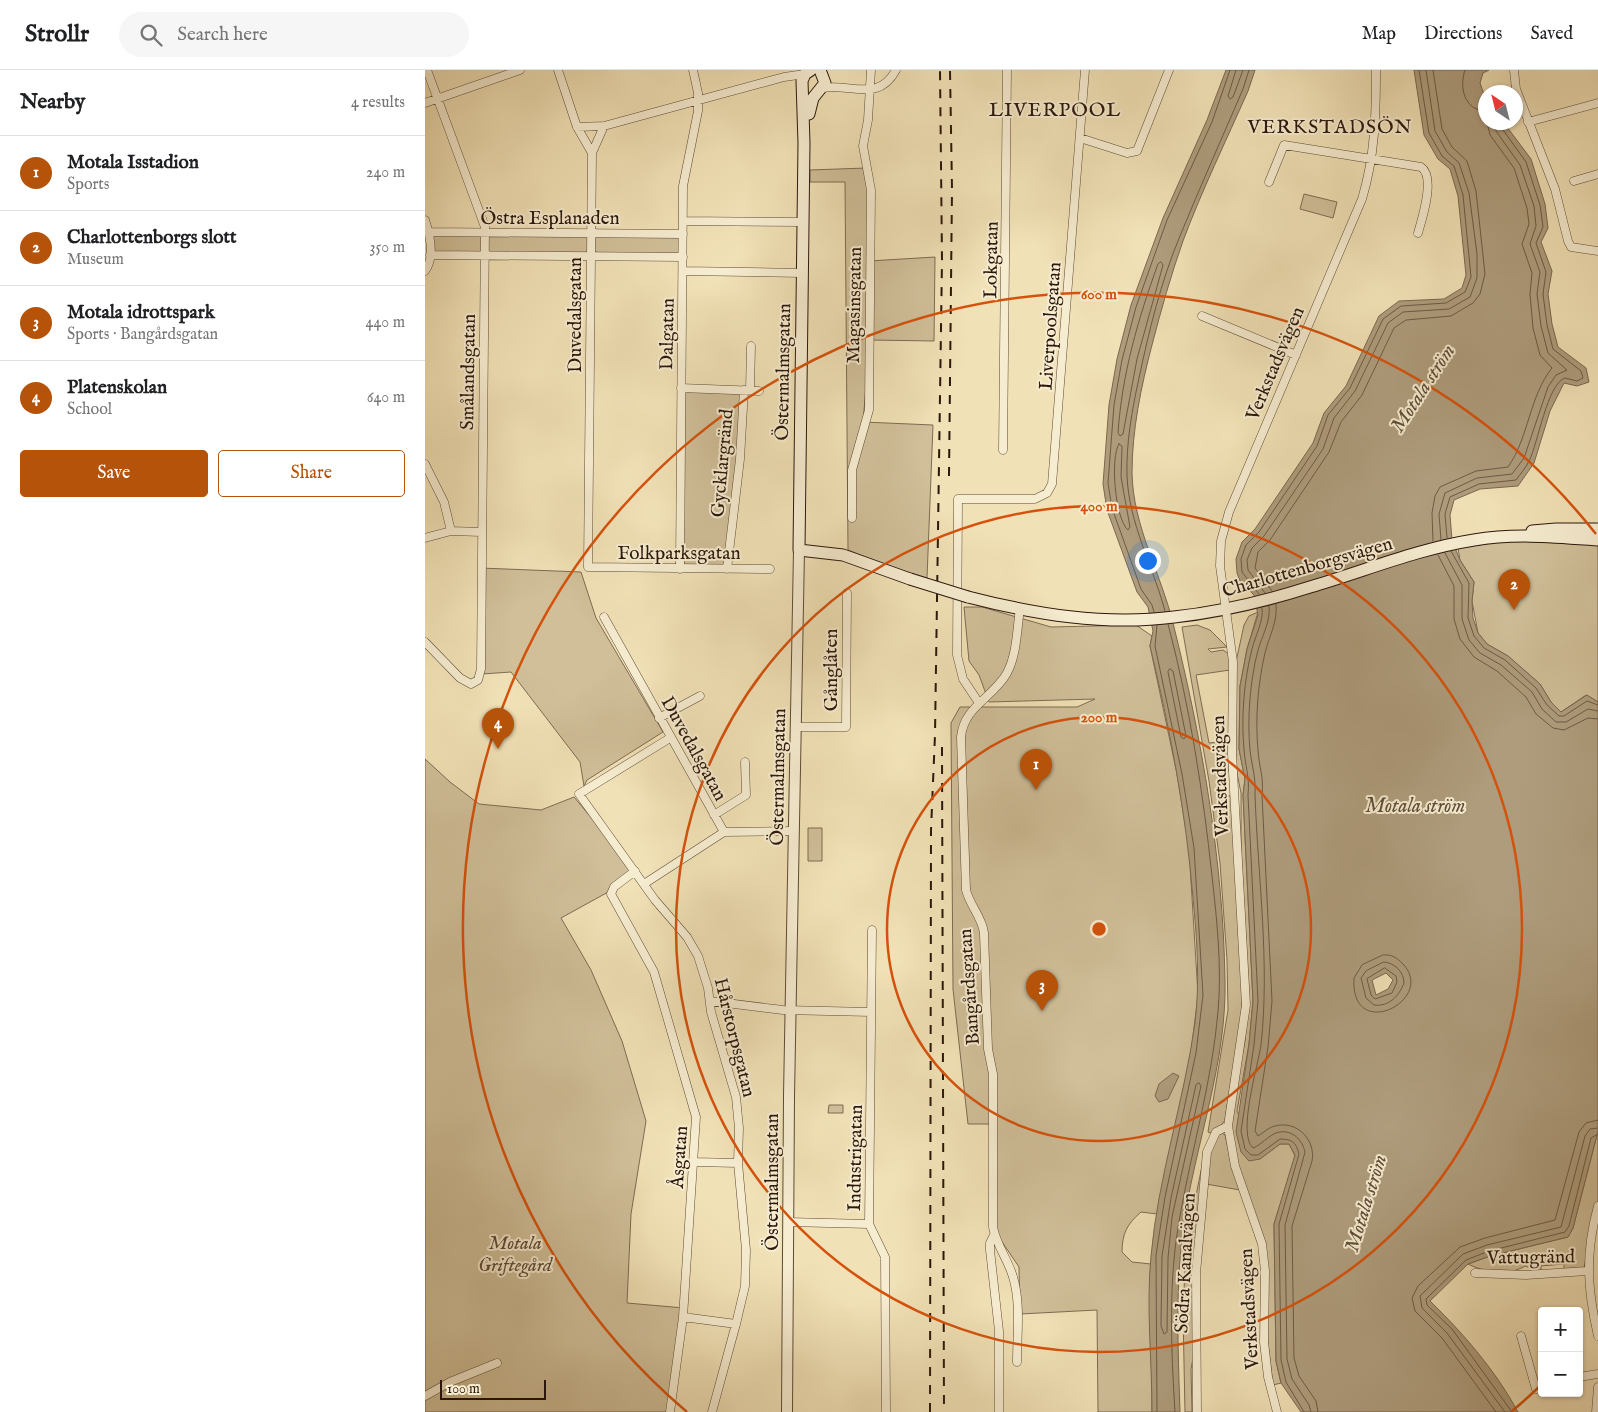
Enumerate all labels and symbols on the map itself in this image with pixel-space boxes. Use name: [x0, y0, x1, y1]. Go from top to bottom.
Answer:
north arrow: [1478, 85, 1523, 130]
district label: LIVERPOOL: [989, 98, 1121, 123]
district label: VERKSTADSÖN: [1246, 115, 1413, 140]
street label: Östra Esplanaden: [480, 207, 620, 231]
street label: Lokgatan: [979, 221, 1005, 299]
street label: Magasinsgatan: [842, 247, 868, 364]
street label: Duvedalsgatan: [564, 257, 588, 373]
street label: Liverpoolsgatan: [1035, 261, 1067, 391]
text: 600 m: [1081, 285, 1117, 304]
street label: Dalgatan: [655, 298, 681, 370]
street label: Östermalmsgatan: [771, 303, 797, 441]
street label: Verkstadsvägen: [1241, 303, 1311, 425]
street label: Smålandsgatan: [456, 314, 482, 430]
water label: Motala ström: [1385, 340, 1461, 438]
street label: Gycklargränd: [706, 407, 740, 518]
text: 400 m: [1081, 497, 1118, 516]
street label: Charlottenborgsvägen: [1220, 532, 1395, 604]
street label: Folkparksgatan: [617, 542, 741, 566]
your location: [1135, 548, 1161, 574]
pin: 2: [1498, 569, 1530, 610]
street label: Gånglåten: [820, 629, 844, 711]
street label: Duvedalsgatan: [655, 693, 732, 805]
pin: 4: [482, 708, 514, 749]
street label: Östermalmsgatan: [766, 708, 792, 846]
text: 200 m: [1081, 708, 1118, 727]
street label: Verkstadsvägen: [1207, 715, 1235, 838]
pin: 1: [1020, 749, 1052, 790]
water label: Motala ström: [1365, 794, 1465, 819]
centre of rings: [1090, 920, 1108, 938]
street label: Bangårdsgatan: [954, 928, 986, 1046]
pin: 3: [1026, 970, 1058, 1011]
street label: Hårstorpsgatan: [708, 975, 760, 1100]
street label: Industrigatan: [843, 1104, 869, 1212]
street label: Östermalmsgatan: [761, 1113, 785, 1251]
street label: Åsgatan: [665, 1125, 694, 1190]
water label: Motala ström: [1340, 1152, 1393, 1255]
street label: Södra Kanalvägen: [1170, 1192, 1202, 1334]
park label: Motala Griftegård: [478, 1232, 553, 1278]
street label: Vattugränd: [1486, 1245, 1576, 1271]
street label: Verkstadsvägen: [1235, 1248, 1265, 1371]
scale bar: [440, 1377, 546, 1400]

